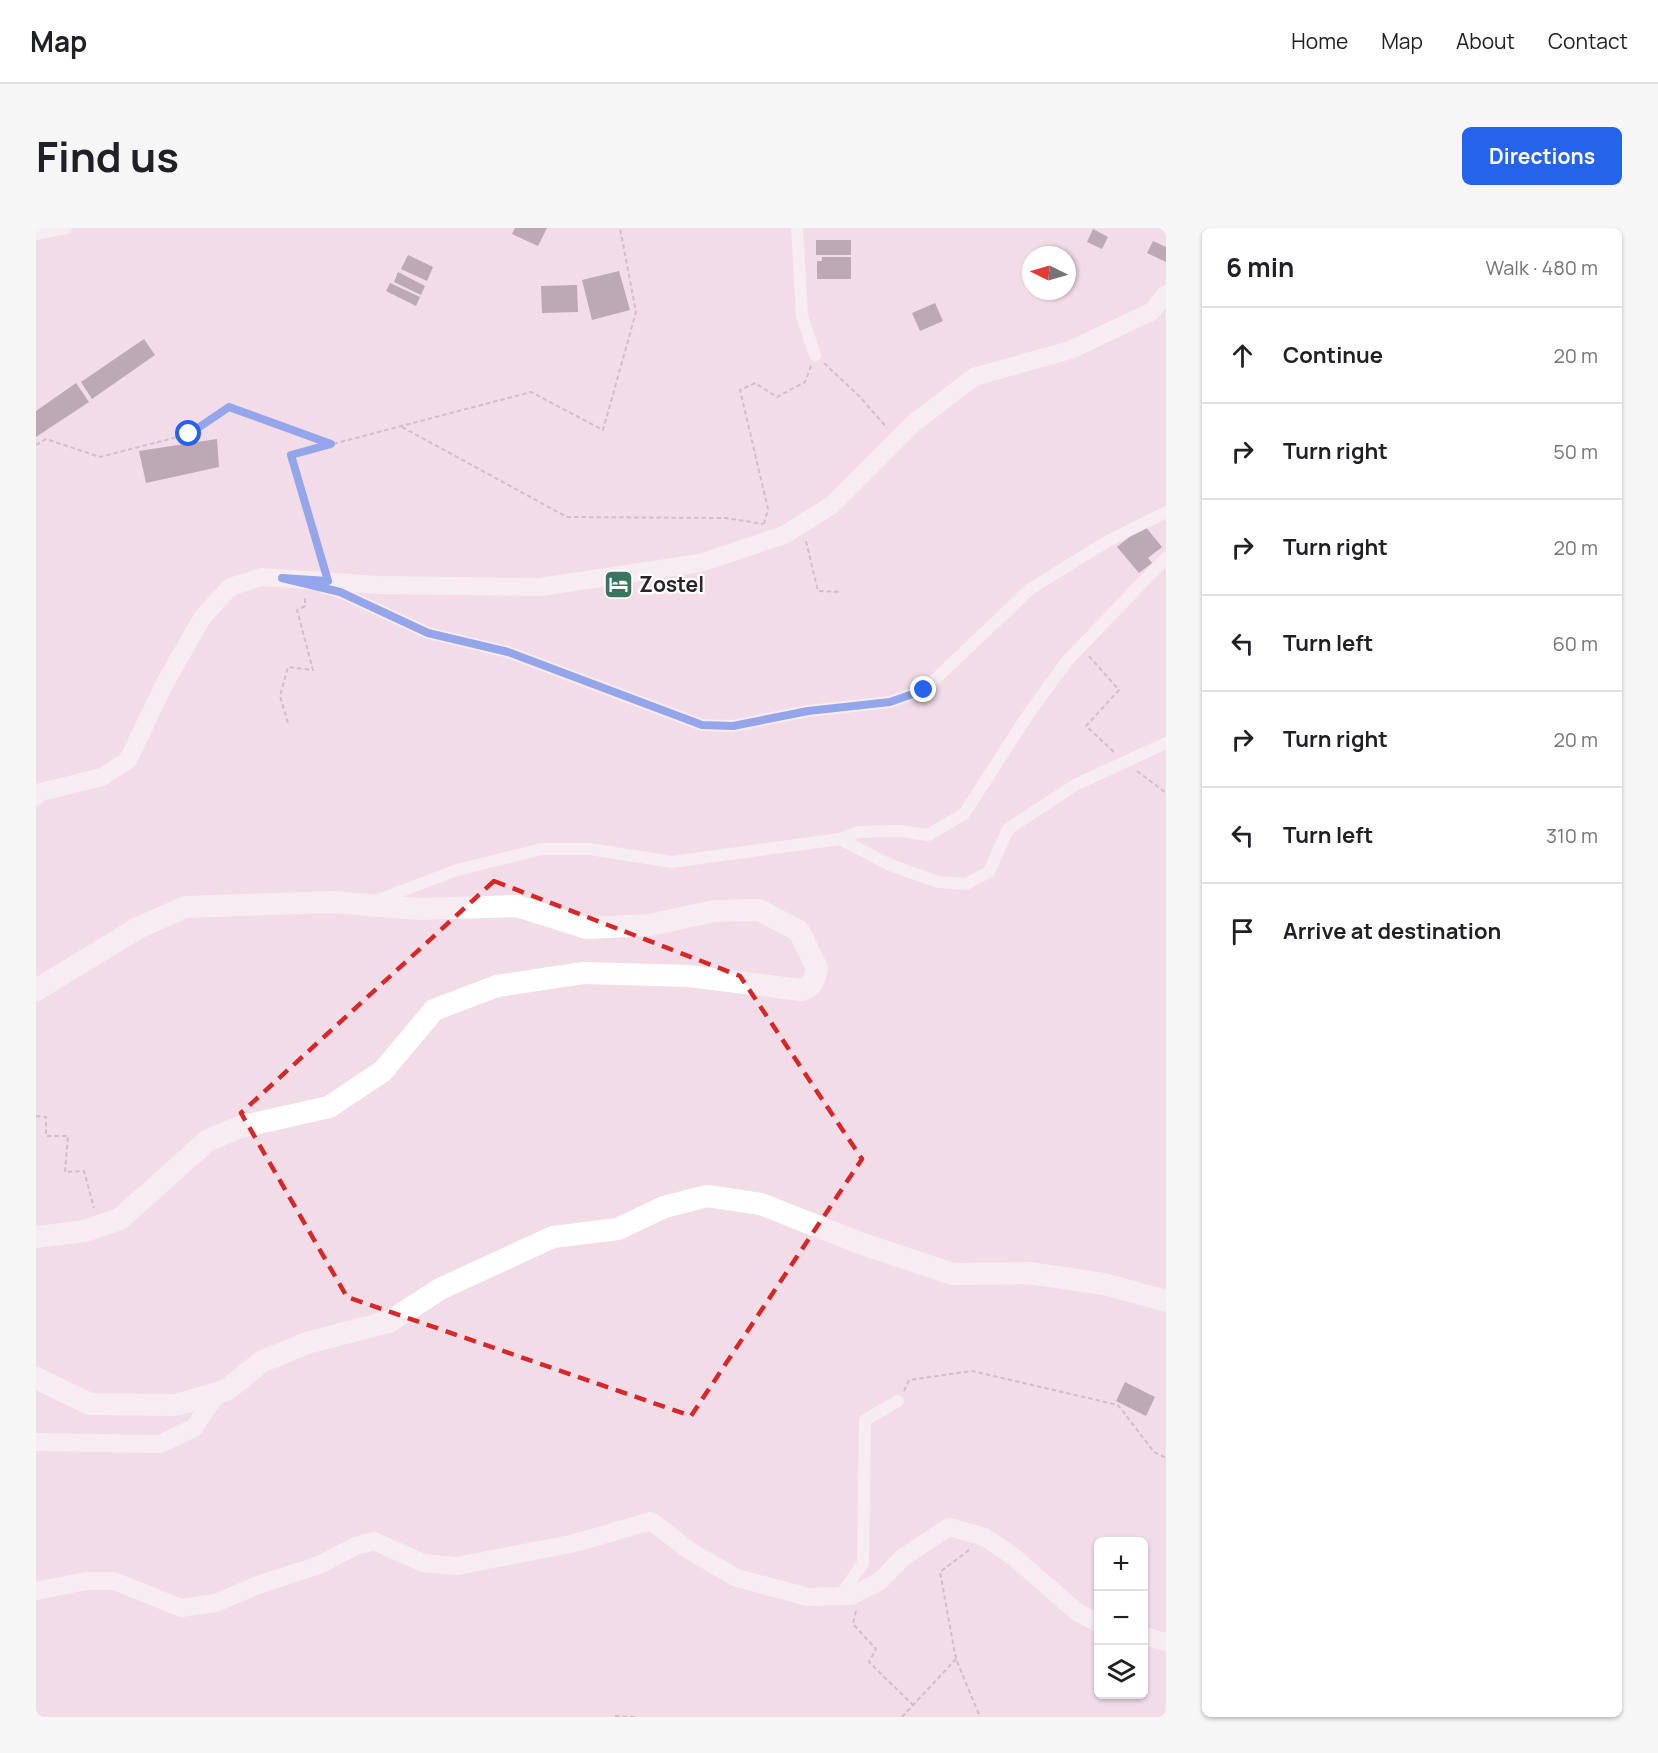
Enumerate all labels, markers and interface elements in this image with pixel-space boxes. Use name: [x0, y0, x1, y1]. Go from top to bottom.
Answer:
text: Map: [30, 22, 87, 60]
text: Home: [1291, 27, 1348, 55]
text: Map: [1381, 27, 1423, 55]
text: About: [1456, 27, 1515, 55]
text: Contact: [1548, 27, 1628, 55]
text: Find us: [36, 127, 179, 185]
button: Directions: [1462, 127, 1622, 185]
north arrow: [1022, 246, 1076, 300]
text: 6 min: [1226, 249, 1294, 285]
text: Walk · 480 m: [1485, 254, 1598, 281]
icon: ahead: [1226, 339, 1259, 372]
text: Continue: [1283, 340, 1383, 370]
text: 20 m: [1553, 342, 1598, 369]
route start: [175, 420, 201, 446]
icon: right: [1226, 435, 1259, 468]
text: Turn right: [1283, 436, 1388, 466]
text: 50 m: [1553, 438, 1598, 465]
icon: right: [1226, 531, 1259, 564]
text: Turn right: [1283, 532, 1388, 562]
text: 20 m: [1553, 534, 1598, 561]
hotel icon: Zostel: [602, 568, 634, 600]
place label: Zostel: [639, 570, 704, 598]
icon: left: [1226, 627, 1259, 660]
text: Turn left: [1283, 628, 1373, 658]
text: 60 m: [1552, 630, 1598, 657]
route end: [910, 676, 936, 702]
icon: right: [1226, 723, 1259, 756]
text: Turn right: [1283, 724, 1388, 754]
text: 20 m: [1553, 726, 1598, 753]
icon: left: [1226, 819, 1259, 852]
text: Turn left: [1283, 820, 1373, 850]
text: 310 m: [1546, 822, 1598, 849]
icon: arrive: [1226, 915, 1259, 948]
text: Arrive at destination: [1283, 916, 1501, 946]
map controls: [1094, 1537, 1148, 1699]
button: +: [1094, 1537, 1148, 1591]
button: −: [1094, 1591, 1148, 1645]
button: layers: [1094, 1645, 1148, 1699]

